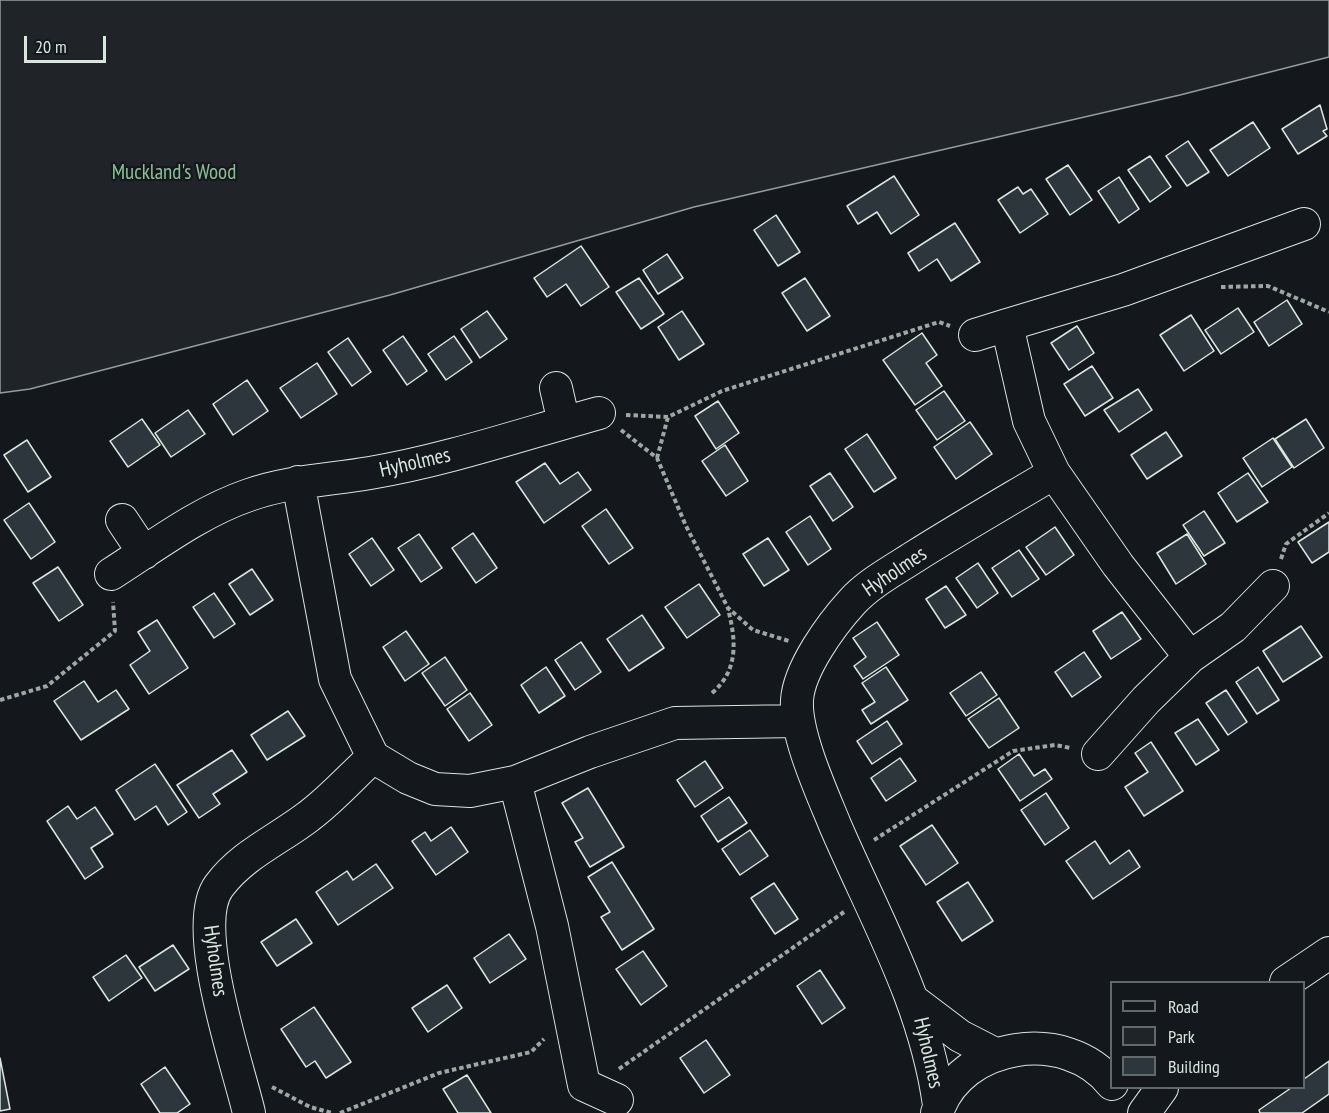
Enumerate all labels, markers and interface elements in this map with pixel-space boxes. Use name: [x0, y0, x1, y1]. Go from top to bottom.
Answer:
scale bar: [27, 24, 110, 62]
text: 20 m: [35, 35, 67, 58]
park label: Muckland's Wood: [112, 160, 236, 186]
street label: Hyholmes: [377, 443, 453, 483]
street label: Hyholmes: [858, 541, 932, 603]
street label: Hyholmes: [198, 924, 232, 998]
legend: [1110, 981, 1305, 1089]
text: Road: [1168, 995, 1199, 1018]
street label: Hyholmes: [908, 1015, 948, 1091]
text: Park: [1168, 1025, 1195, 1048]
text: Building: [1168, 1055, 1220, 1078]

